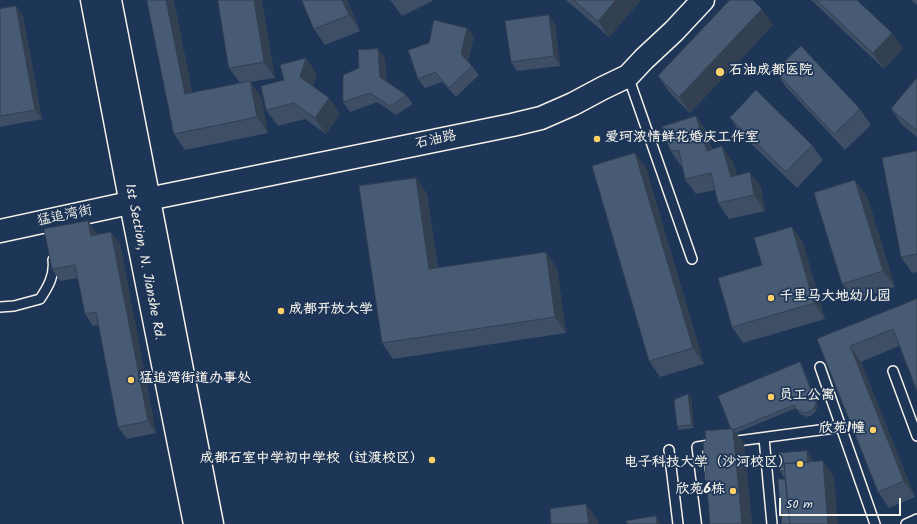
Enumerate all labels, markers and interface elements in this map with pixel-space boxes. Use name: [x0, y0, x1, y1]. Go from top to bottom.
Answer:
place label: 石油成都医院: [729, 64, 813, 80]
marker: 石油成都医院: [714, 66, 726, 78]
street label: 石油路: [414, 128, 458, 154]
place label: 爱珂浓情鲜花婚庆工作室: [605, 131, 759, 147]
marker: 爱珂浓情鲜花婚庆工作室: [592, 134, 602, 144]
street label: 1st Section, N. Jianshe Rd.: [120, 182, 166, 342]
street label: 猛追湾街: [36, 203, 94, 231]
place label: 千里马大地幼儿园: [779, 290, 891, 306]
marker: 千里马大地幼儿园: [766, 293, 776, 303]
place label: 成都开放大学: [289, 303, 373, 319]
marker: 成都开放大学: [276, 306, 286, 316]
place label: 猛追湾街道办事处: [139, 372, 251, 388]
marker: 猛追湾街道办事处: [126, 375, 136, 385]
place label: 员工公寓: [779, 389, 835, 405]
marker: 员工公寓: [766, 392, 776, 402]
place label: 欣苑1幢: [819, 422, 865, 438]
marker: 欣苑1幢: [868, 425, 878, 435]
place label: 成都石室中学初中学校（过渡校区）: [200, 452, 424, 468]
marker: 成都石室中学初中学校（过渡校区）: [427, 455, 437, 465]
place label: 电子科技大学（沙河校区）: [624, 456, 792, 472]
marker: 电子科技大学（沙河校区）: [795, 459, 805, 469]
place label: 欣苑6栋: [675, 483, 725, 499]
marker: 欣苑6栋: [728, 486, 738, 496]
scale bar: [781, 490, 903, 516]
text: 50 m: [786, 495, 813, 514]

